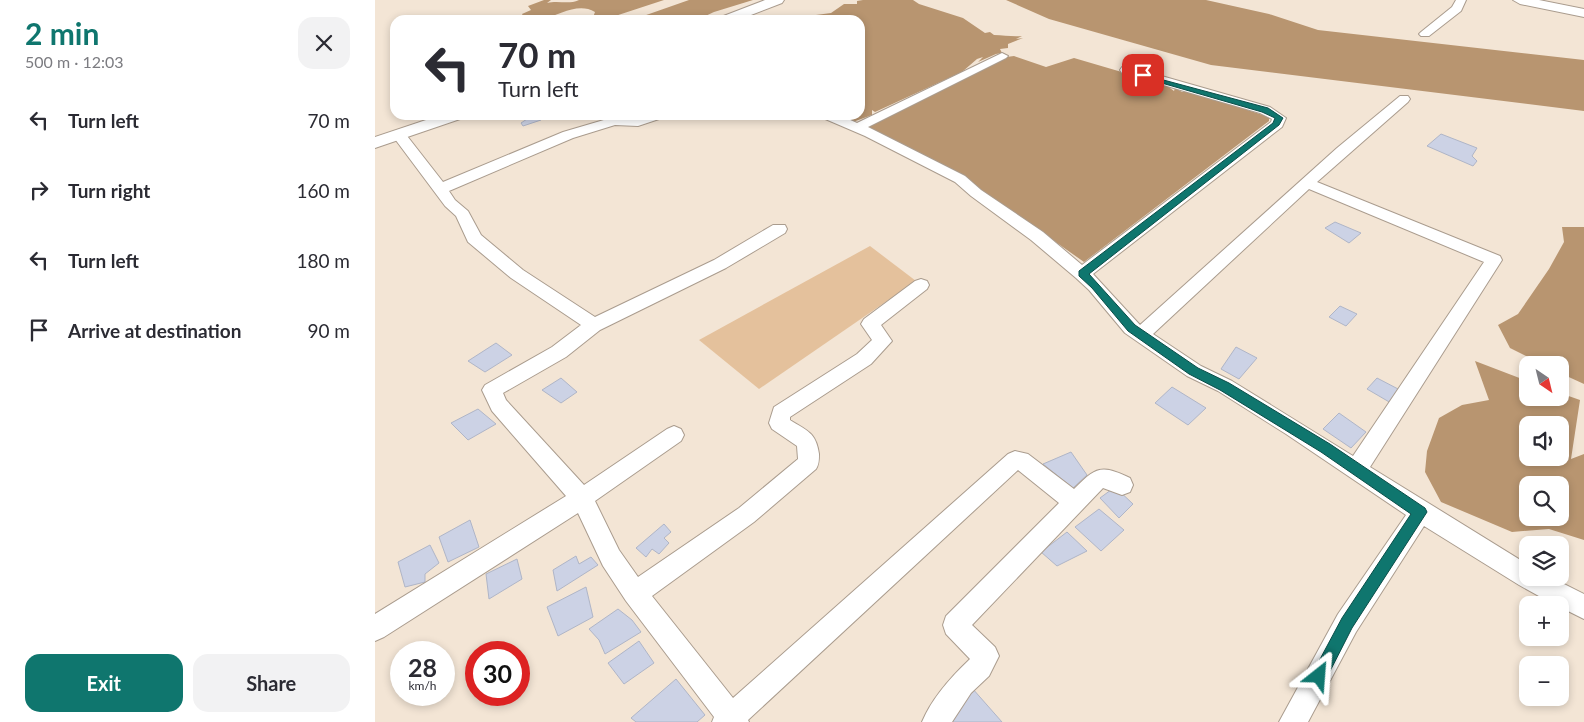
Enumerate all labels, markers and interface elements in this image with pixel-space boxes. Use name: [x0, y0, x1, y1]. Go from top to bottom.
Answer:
text: 2 min: [25, 15, 99, 51]
button: close: [298, 17, 350, 69]
text: 70 m: [498, 33, 576, 75]
icon: left: [415, 35, 480, 100]
text: 500 m · 12:03: [25, 52, 124, 71]
pin: [1122, 54, 1164, 96]
icon: arrive: [1129, 61, 1157, 89]
text: Turn left: [498, 75, 579, 102]
icon: left: [25, 106, 53, 134]
text: Turn left: [68, 109, 139, 132]
text: 70 m: [307, 109, 350, 132]
icon: right: [25, 176, 53, 204]
text: Turn right: [68, 179, 150, 202]
text: 160 m: [296, 179, 350, 202]
icon: left: [25, 246, 53, 274]
text: Turn left: [68, 249, 139, 272]
text: 180 m: [296, 249, 350, 272]
icon: arrive: [25, 316, 53, 344]
text: Arrive at destination: [68, 319, 241, 342]
text: 90 m: [307, 319, 350, 342]
north arrow: [1519, 356, 1569, 406]
map controls: [1519, 356, 1569, 706]
button: sound: [1519, 416, 1569, 466]
button: search: [1519, 476, 1569, 526]
button: layers: [1519, 536, 1569, 586]
button: +: [1519, 596, 1569, 646]
speed limit sign: 30: [465, 641, 530, 706]
position arrow: [1292, 649, 1344, 701]
text: 28: [408, 652, 437, 682]
button: Exit: [25, 654, 183, 712]
button: Share: [193, 654, 350, 712]
button: −: [1519, 656, 1569, 706]
text: km/h: [408, 678, 437, 693]

